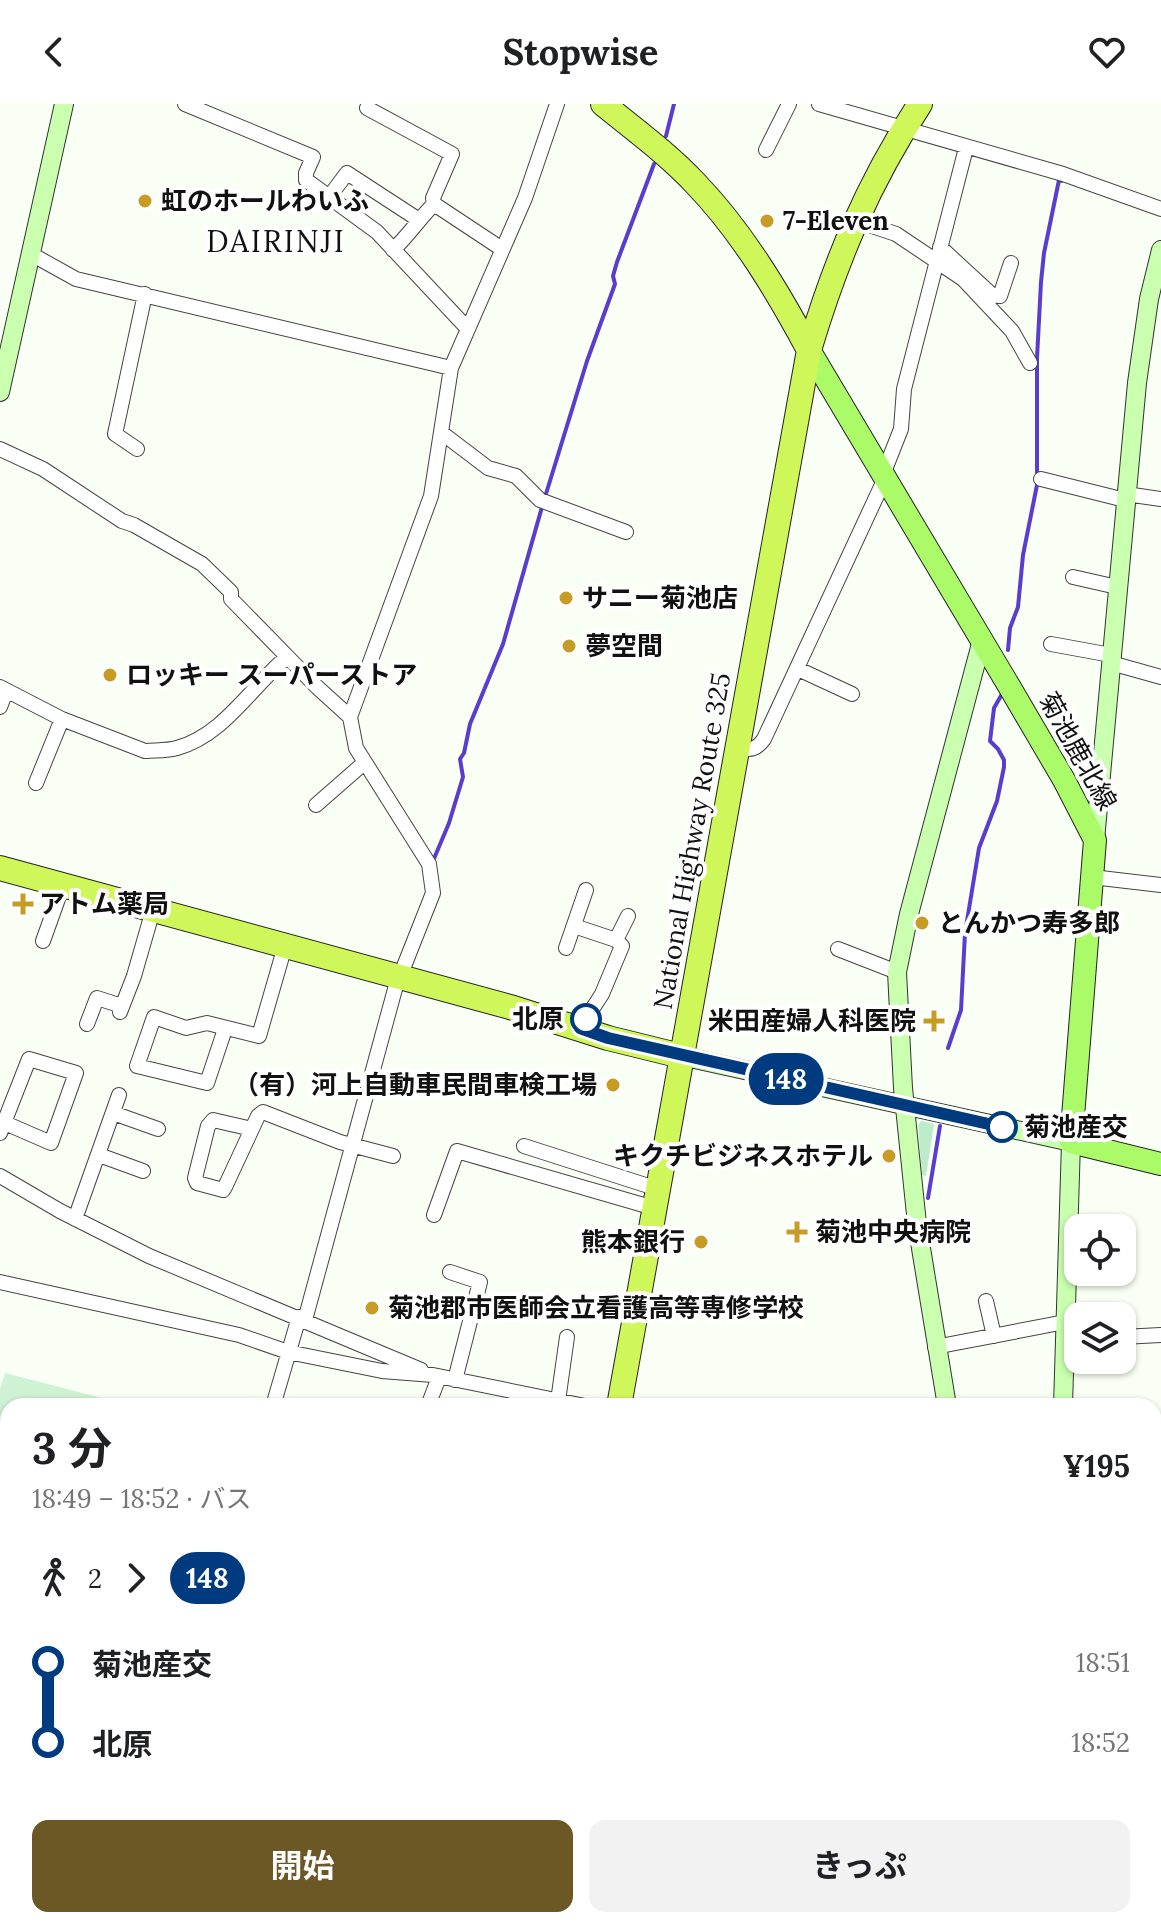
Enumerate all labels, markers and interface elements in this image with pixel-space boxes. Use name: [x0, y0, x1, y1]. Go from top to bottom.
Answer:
text: Stopwise: [503, 29, 658, 75]
icon: back: [32, 30, 76, 74]
icon: heart: [1085, 30, 1129, 74]
place label: 虹のホールわいふ: [161, 184, 369, 217]
marker: 虹のホールわいふ: [136, 192, 154, 210]
place label: 7-Eleven: [783, 204, 889, 237]
marker: 7-Eleven: [758, 212, 776, 230]
district label: DAIRINJI: [206, 222, 346, 260]
place label: サニー菊池店: [582, 581, 738, 614]
marker: サニー菊池店: [557, 589, 575, 607]
place label: 夢空間: [585, 629, 663, 662]
marker: 夢空間: [560, 637, 578, 655]
place label: ロッキー スーパーストア: [126, 658, 417, 691]
marker: ロッキー スーパーストア: [101, 666, 119, 684]
street label: National Highway Route 325: [646, 670, 737, 1012]
street label: 菊池鹿北線: [1032, 686, 1124, 816]
place label: アトム薬局: [39, 887, 169, 920]
marker: アトム薬局: [14, 895, 32, 913]
place label: とんかつ寿多郎: [938, 906, 1120, 939]
marker: とんかつ寿多郎: [913, 914, 931, 932]
place label: 北原: [512, 1002, 564, 1035]
marker: 北原: [571, 1004, 601, 1034]
place label: 米田産婦人科医院: [708, 1004, 916, 1037]
marker: 米田産婦人科医院: [923, 1010, 945, 1032]
line badge: 148: [740, 1053, 832, 1105]
text: 148: [765, 1061, 807, 1097]
place label: （有）河上自動車民間車検工場: [233, 1068, 597, 1101]
marker: （有）河上自動車民間車検工場: [604, 1076, 622, 1094]
place label: 菊池産交: [1024, 1110, 1128, 1143]
marker: 菊池産交: [987, 1112, 1017, 1142]
place label: キクチビジネスホテル: [613, 1139, 873, 1172]
marker: キクチビジネスホテル: [880, 1147, 898, 1165]
map controls: [1064, 1214, 1136, 1374]
button: locate: [1064, 1214, 1136, 1286]
place label: 菊池中央病院: [815, 1215, 971, 1248]
marker: 菊池中央病院: [786, 1221, 808, 1243]
place label: 熊本銀行: [581, 1225, 685, 1258]
marker: 熊本銀行: [692, 1233, 710, 1251]
place label: 菊池郡市医師会立看護高等専修学校: [388, 1291, 804, 1324]
marker: 菊池郡市医師会立看護高等専修学校: [363, 1299, 381, 1317]
button: layers: [1064, 1302, 1136, 1374]
text: 3 分: [32, 1420, 112, 1476]
text: ¥195: [1063, 1447, 1130, 1485]
text: 18:49 – 18:52 · バス: [32, 1482, 252, 1515]
icon: walk: [32, 1556, 76, 1600]
icon: forward: [114, 1556, 158, 1600]
text: 148: [186, 1560, 229, 1596]
text: 2: [88, 1562, 102, 1595]
text: 菊池産交: [92, 1645, 212, 1683]
text: 18:51: [1076, 1646, 1130, 1679]
text: 北原: [92, 1725, 152, 1763]
text: 18:52: [1071, 1726, 1130, 1759]
button: 開始: [32, 1820, 573, 1912]
button: きっぷ: [589, 1820, 1130, 1912]

